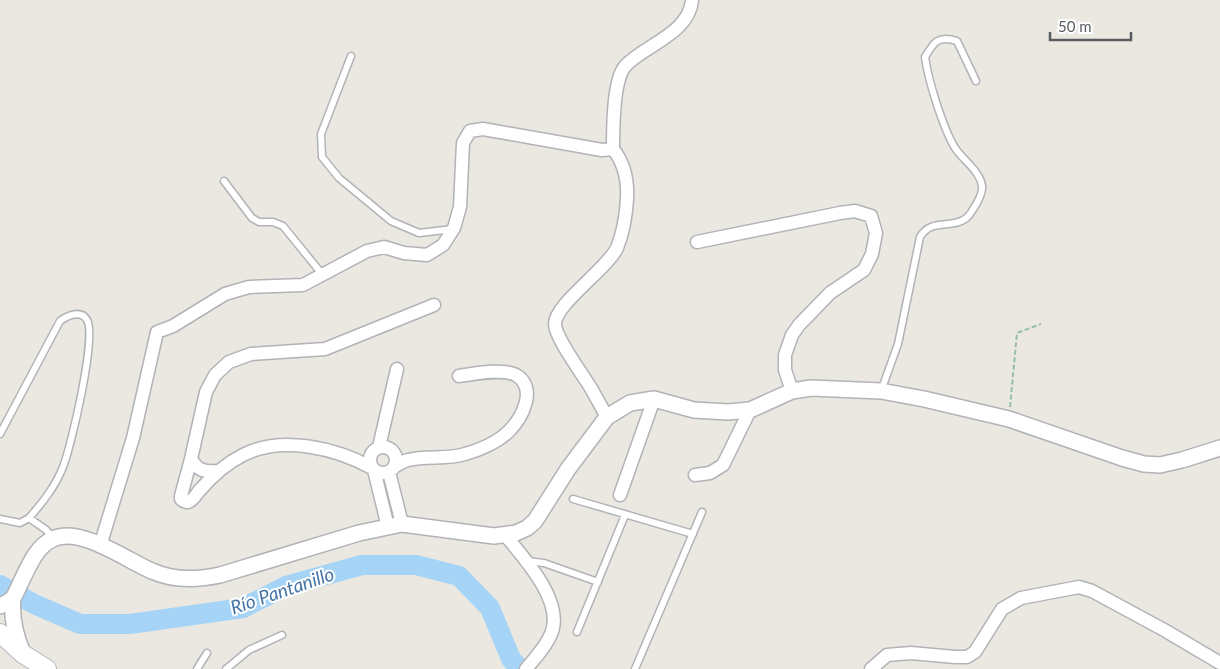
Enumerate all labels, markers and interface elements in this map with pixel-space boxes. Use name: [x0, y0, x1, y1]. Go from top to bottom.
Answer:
scale bar: [1050, 10, 1131, 42]
text: 50 m: [1058, 17, 1092, 35]
water label: Río Pantanillo: [227, 561, 337, 619]

